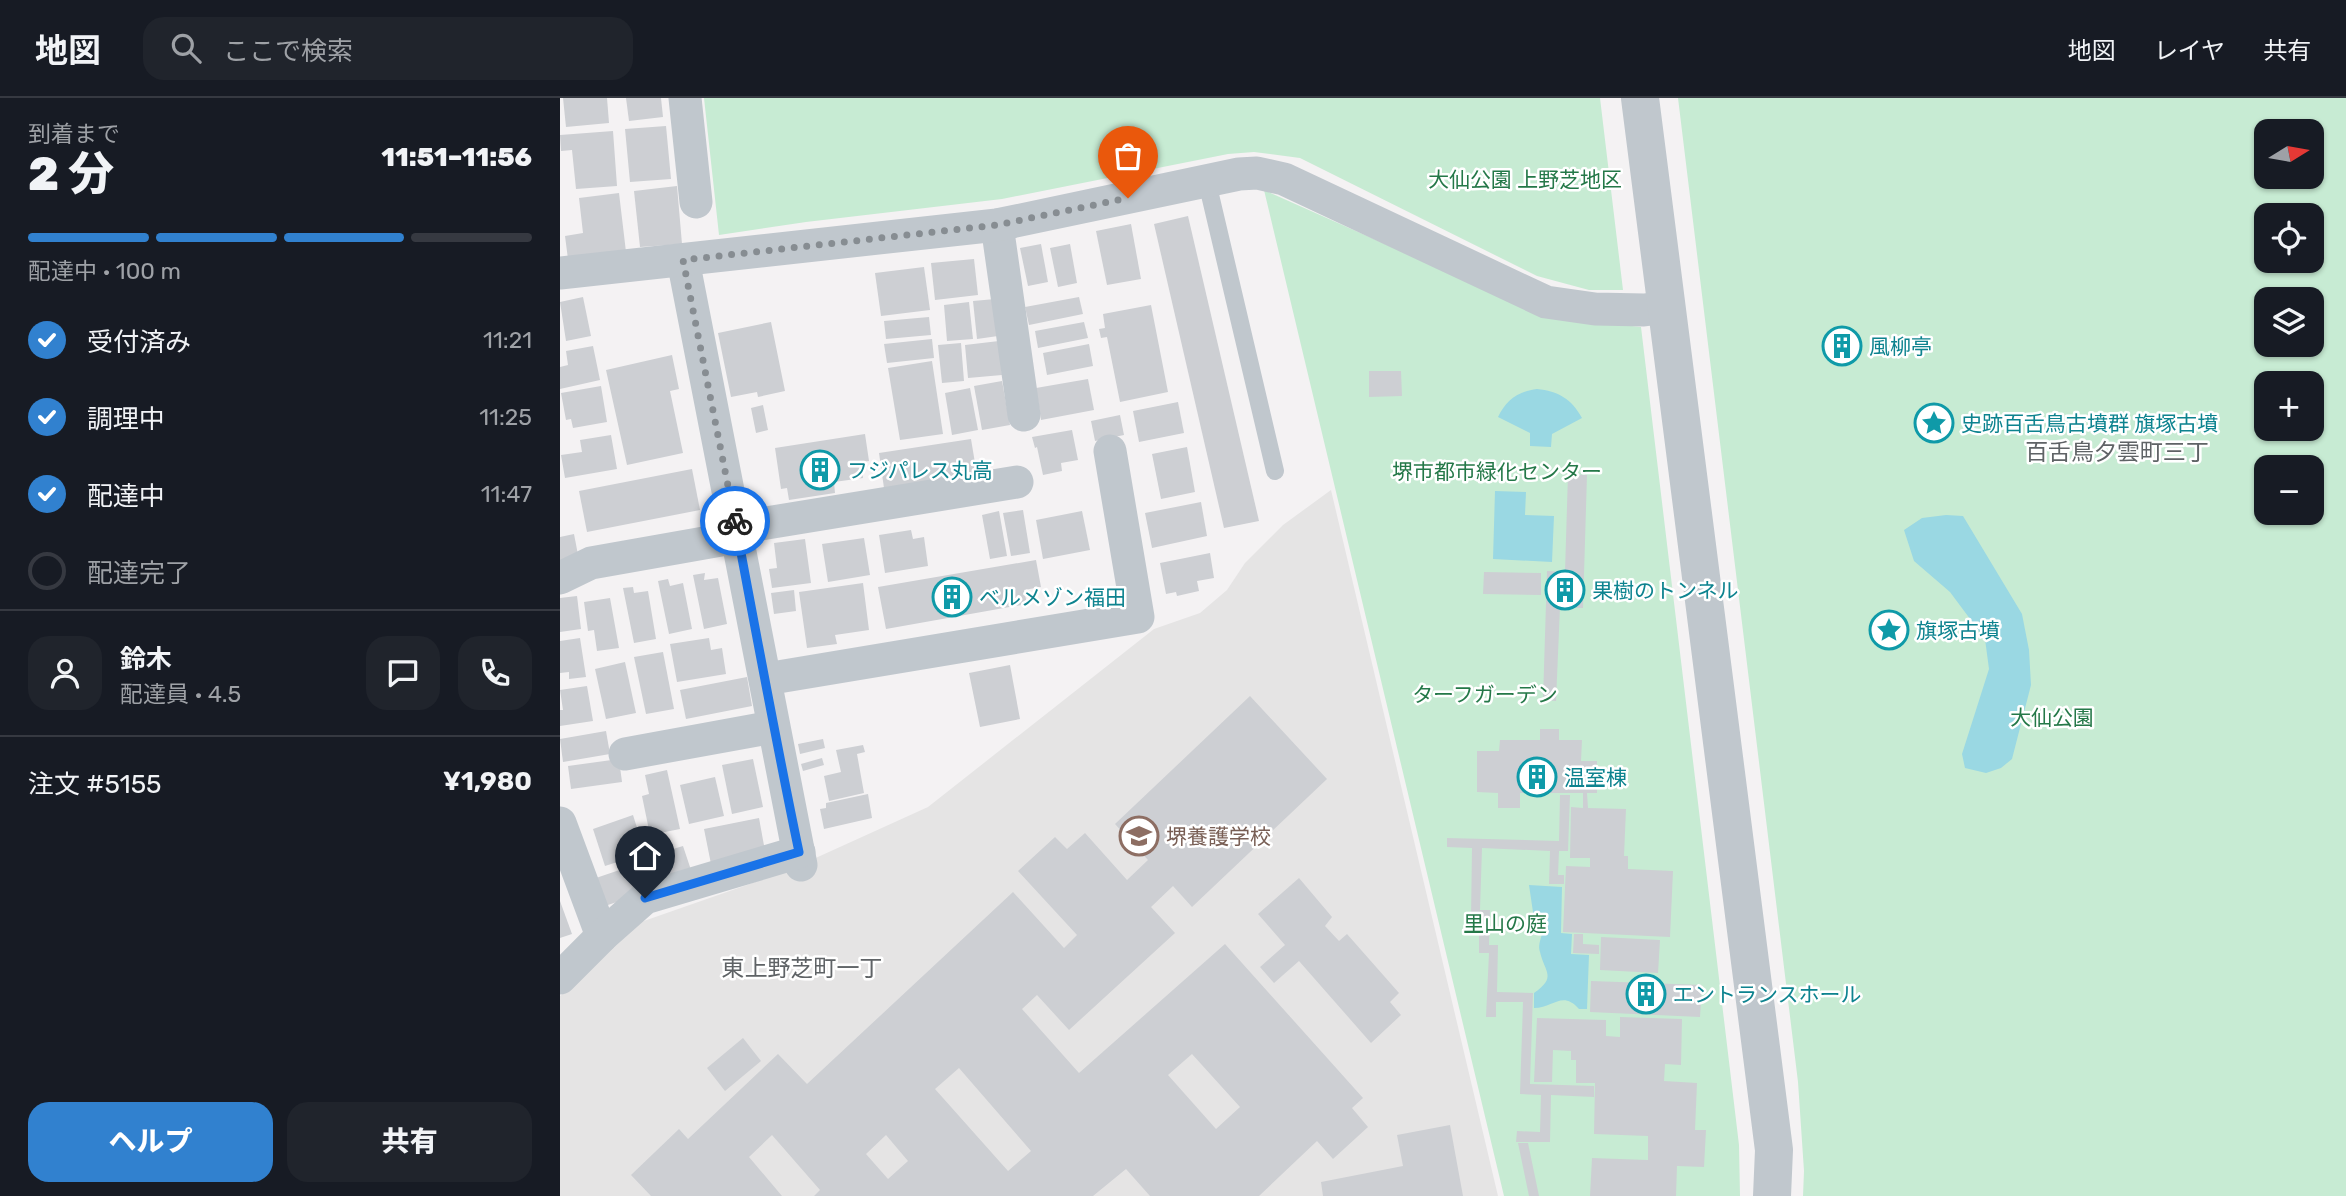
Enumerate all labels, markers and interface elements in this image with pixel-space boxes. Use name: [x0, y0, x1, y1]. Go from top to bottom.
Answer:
search box: [143, 17, 633, 80]
icon: search: [167, 29, 205, 67]
text: 地図: [35, 31, 101, 70]
text: ここで検索: [223, 36, 353, 67]
text: 地図: [2068, 37, 2116, 65]
text: レイヤ: [2154, 37, 2225, 65]
text: 共有: [2263, 37, 2311, 65]
north arrow: [2254, 119, 2324, 189]
map controls: [2254, 119, 2324, 525]
text: 到着まで: [28, 120, 120, 148]
pin: [1098, 126, 1158, 198]
icon: bag: [1109, 137, 1147, 175]
text: 11:51–11:56: [381, 142, 532, 173]
text: 2 分: [28, 147, 114, 202]
park label: 大仙公園 上野芝地区: [1428, 167, 1622, 192]
button: locate: [2254, 203, 2324, 273]
text: 配達中 · 100 m: [28, 257, 181, 285]
button: layers: [2254, 287, 2324, 357]
icon: check: [28, 321, 66, 359]
building icon: 風柳亭: [1821, 325, 1863, 367]
text: 11:21: [483, 326, 532, 354]
text: 受付済み: [87, 327, 191, 358]
place label: 風柳亭: [1869, 334, 1932, 359]
button: +: [2254, 371, 2324, 441]
icon: check: [28, 398, 66, 436]
place icon: 史跡百舌鳥古墳群 旗塚古墳: [1913, 402, 1955, 444]
text: 11:25: [479, 403, 532, 431]
text: 調理中: [87, 404, 165, 435]
place label: 史跡百舌鳥古墳群 旗塚古墳: [1961, 411, 2218, 436]
district label: 百舌鳥夕雲町三丁: [2025, 438, 2209, 466]
building icon: フジパレス丸高: [799, 449, 841, 491]
button: −: [2254, 455, 2324, 525]
place label: フジパレス丸高: [847, 458, 993, 483]
park label: 堺市都市緑化センター: [1392, 459, 1602, 484]
icon: check: [28, 475, 66, 513]
text: 11:47: [481, 480, 532, 508]
text: 配達中: [87, 481, 165, 512]
courier: [700, 486, 770, 556]
icon: bike: [716, 502, 754, 540]
text: 配達完了: [87, 558, 191, 589]
building icon: 果樹のトンネル: [1544, 569, 1586, 611]
building icon: ベルメゾン福田: [931, 576, 973, 618]
place label: 果樹のトンネル: [1592, 578, 1739, 603]
place label: ベルメゾン福田: [979, 585, 1126, 610]
place icon: 旗塚古墳: [1868, 609, 1910, 651]
place label: 旗塚古墳: [1916, 618, 2000, 643]
button: person: [28, 636, 102, 710]
button: chat: [366, 636, 440, 710]
button: phone: [458, 636, 532, 710]
text: 鈴木: [120, 644, 172, 675]
text: 配達員 · 4.5: [120, 680, 241, 708]
park label: ターフガーデン: [1412, 682, 1558, 707]
park label: 大仙公園: [2010, 705, 2094, 730]
building icon: 温室棟: [1516, 756, 1558, 798]
place label: 温室棟: [1564, 765, 1627, 790]
text: ¥1,980: [443, 766, 532, 797]
text: 注文 #5155: [28, 769, 162, 800]
school or university icon: 堺養護学校: [1118, 815, 1160, 857]
place label: 堺養護学校: [1166, 824, 1271, 849]
pin: [615, 826, 675, 898]
icon: home: [626, 837, 664, 875]
park label: 里山の庭: [1463, 911, 1547, 936]
district label: 東上野芝町一丁: [722, 954, 883, 982]
building icon: エントランスホール: [1625, 973, 1667, 1015]
place label: エントランスホール: [1673, 982, 1862, 1007]
button: ヘルプ: [28, 1102, 273, 1182]
button: 共有: [287, 1102, 532, 1182]

